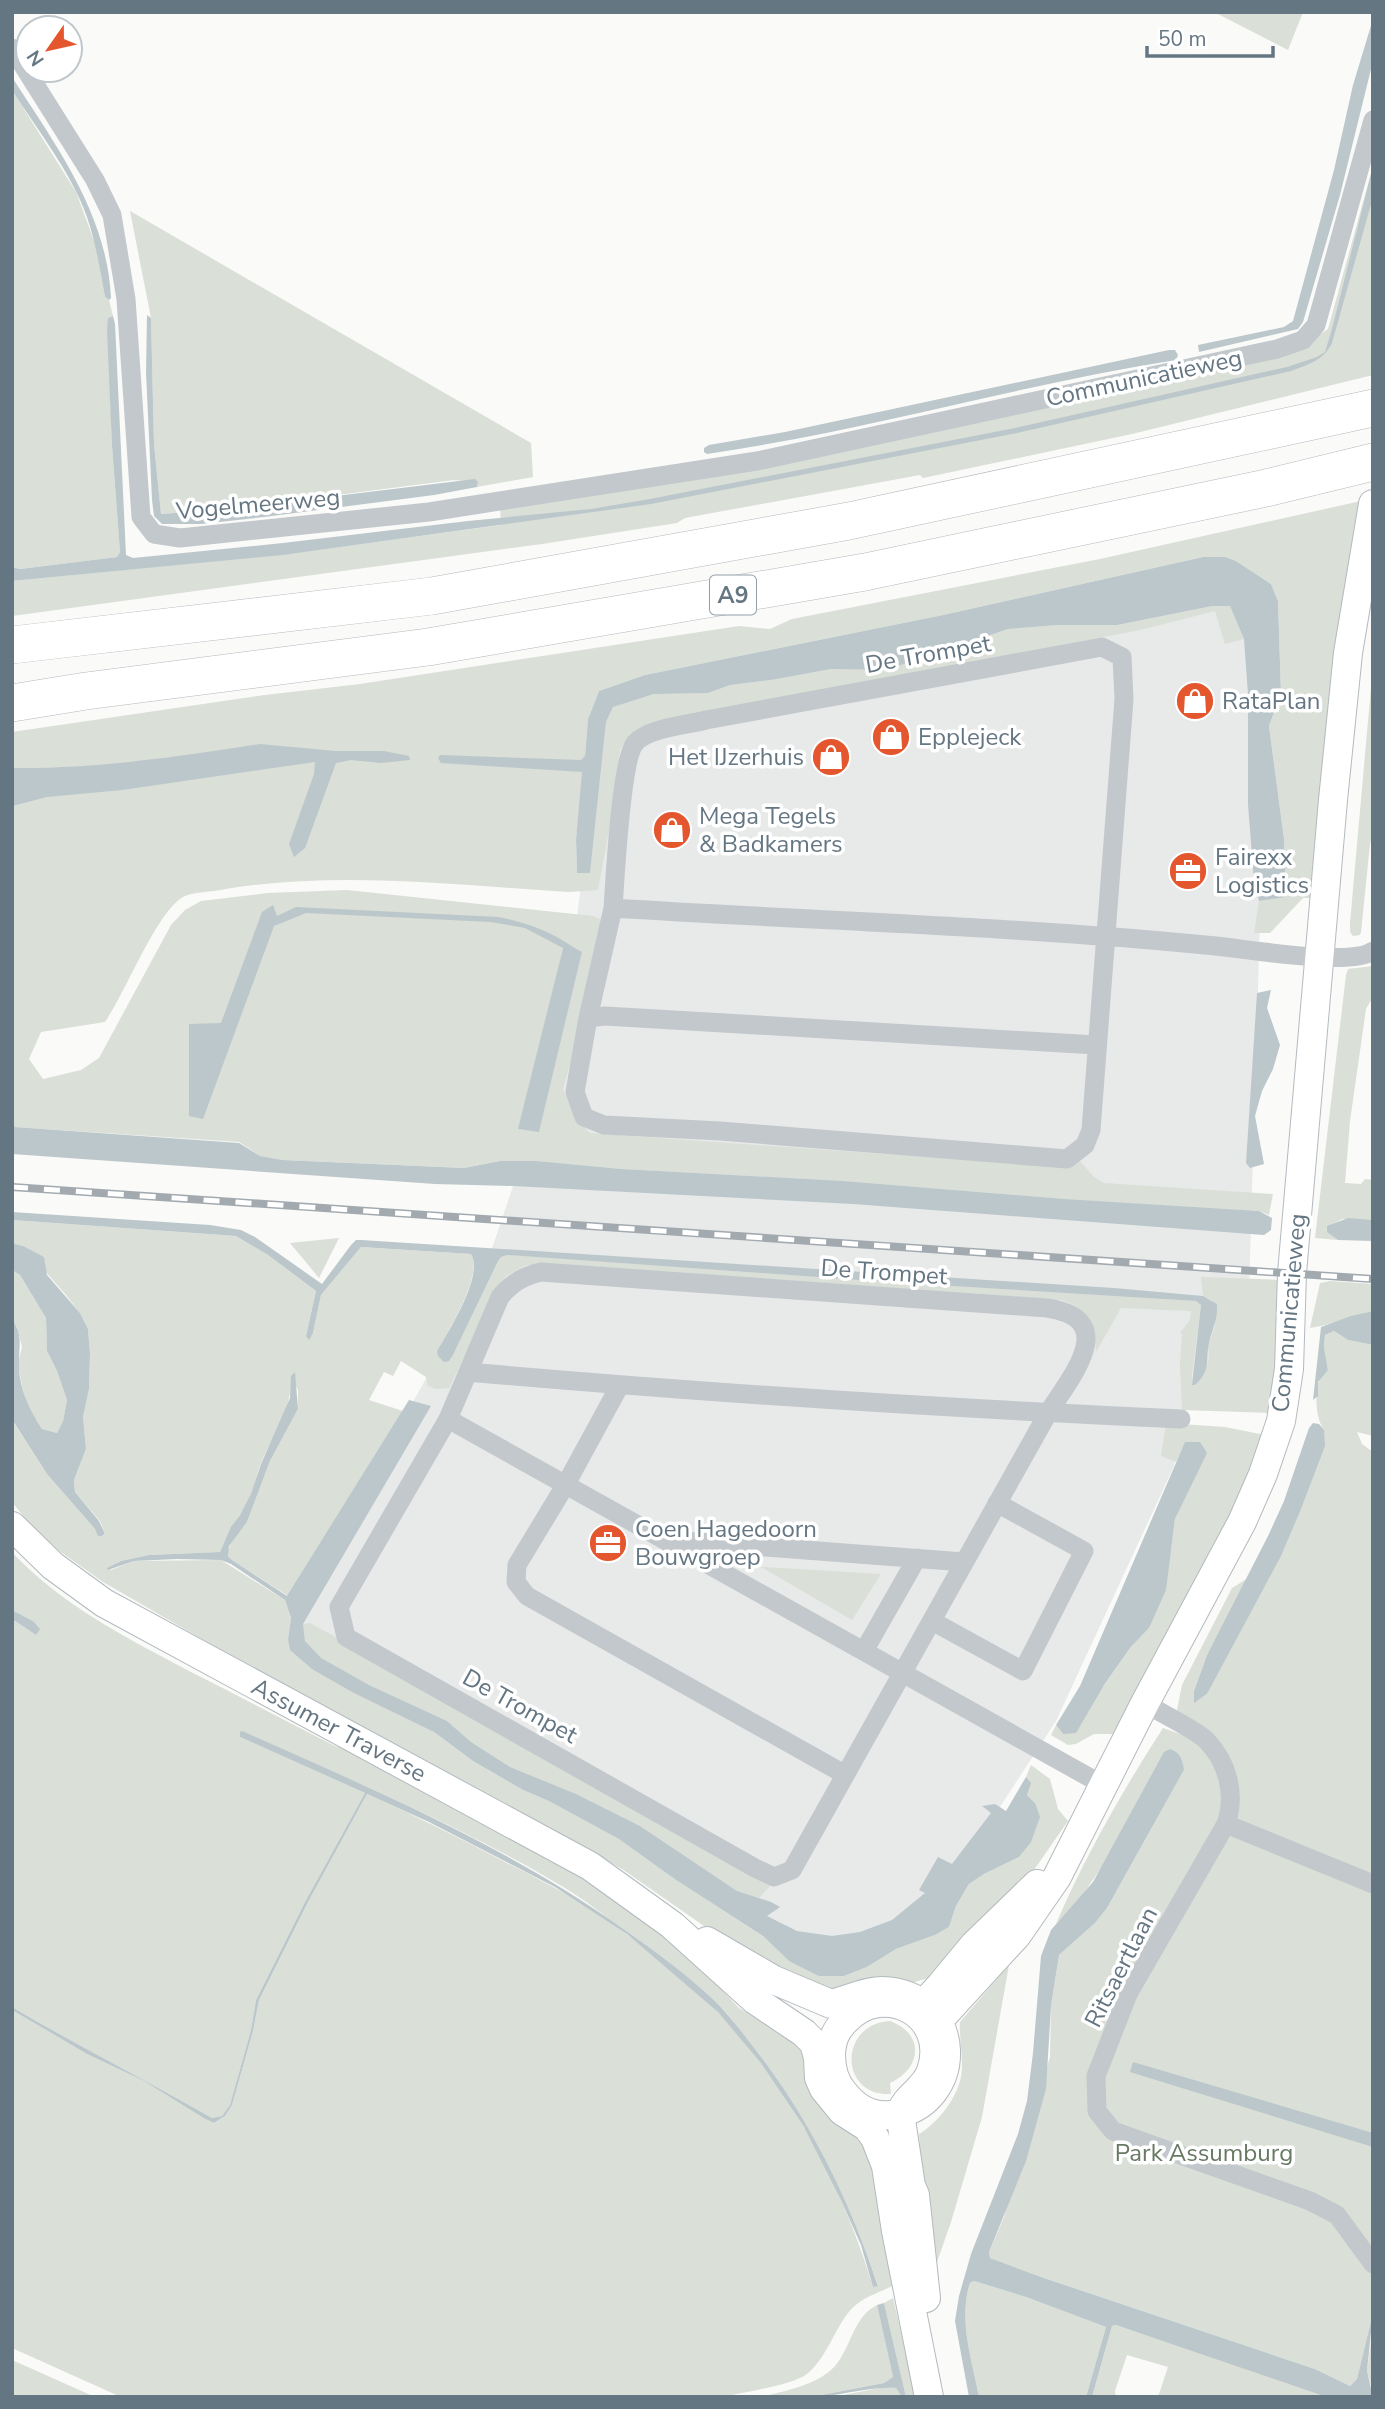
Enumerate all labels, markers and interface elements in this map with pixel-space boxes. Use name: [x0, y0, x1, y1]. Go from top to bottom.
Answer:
north arrow: [14, 14, 84, 84]
scale bar: [1147, 14, 1273, 58]
text: 50 m: [1158, 25, 1207, 53]
text: N: [21, 45, 50, 71]
street label: Communicatieweg: [1043, 342, 1245, 414]
street label: Vogelmeerweg: [174, 481, 341, 527]
road number: A9: [710, 576, 756, 614]
street label: De Trompet: [863, 627, 994, 681]
shop icon: RataPlan: [1174, 680, 1216, 722]
place label: RataPlan: [1222, 685, 1321, 717]
shop icon: Epplejeck: [870, 716, 912, 758]
place label: Epplejeck: [918, 721, 1022, 753]
shop icon: Het IJzerhuis: [810, 736, 852, 778]
place label: Het IJzerhuis: [668, 741, 804, 773]
place label: Mega Tegels & Badkamers: [699, 800, 843, 860]
shop icon: Mega Tegels & Badkamers: [651, 809, 693, 851]
place label: Fairexx Logistics: [1215, 841, 1309, 901]
office icon: Fairexx Logistics: [1167, 850, 1209, 892]
street label: Communicatieweg: [1264, 1212, 1314, 1414]
street label: De Trompet: [820, 1252, 949, 1292]
place label: Coen Hagedoorn Bouwgroep: [635, 1513, 817, 1573]
office icon: Coen Hagedoorn Bouwgroep: [587, 1522, 629, 1564]
street label: De Trompet: [457, 1661, 584, 1751]
street label: Assumer Traverse: [246, 1670, 432, 1790]
street label: Ritsaertlaan: [1077, 1901, 1165, 2033]
park label: Park Assumburg: [1115, 2137, 1293, 2169]

